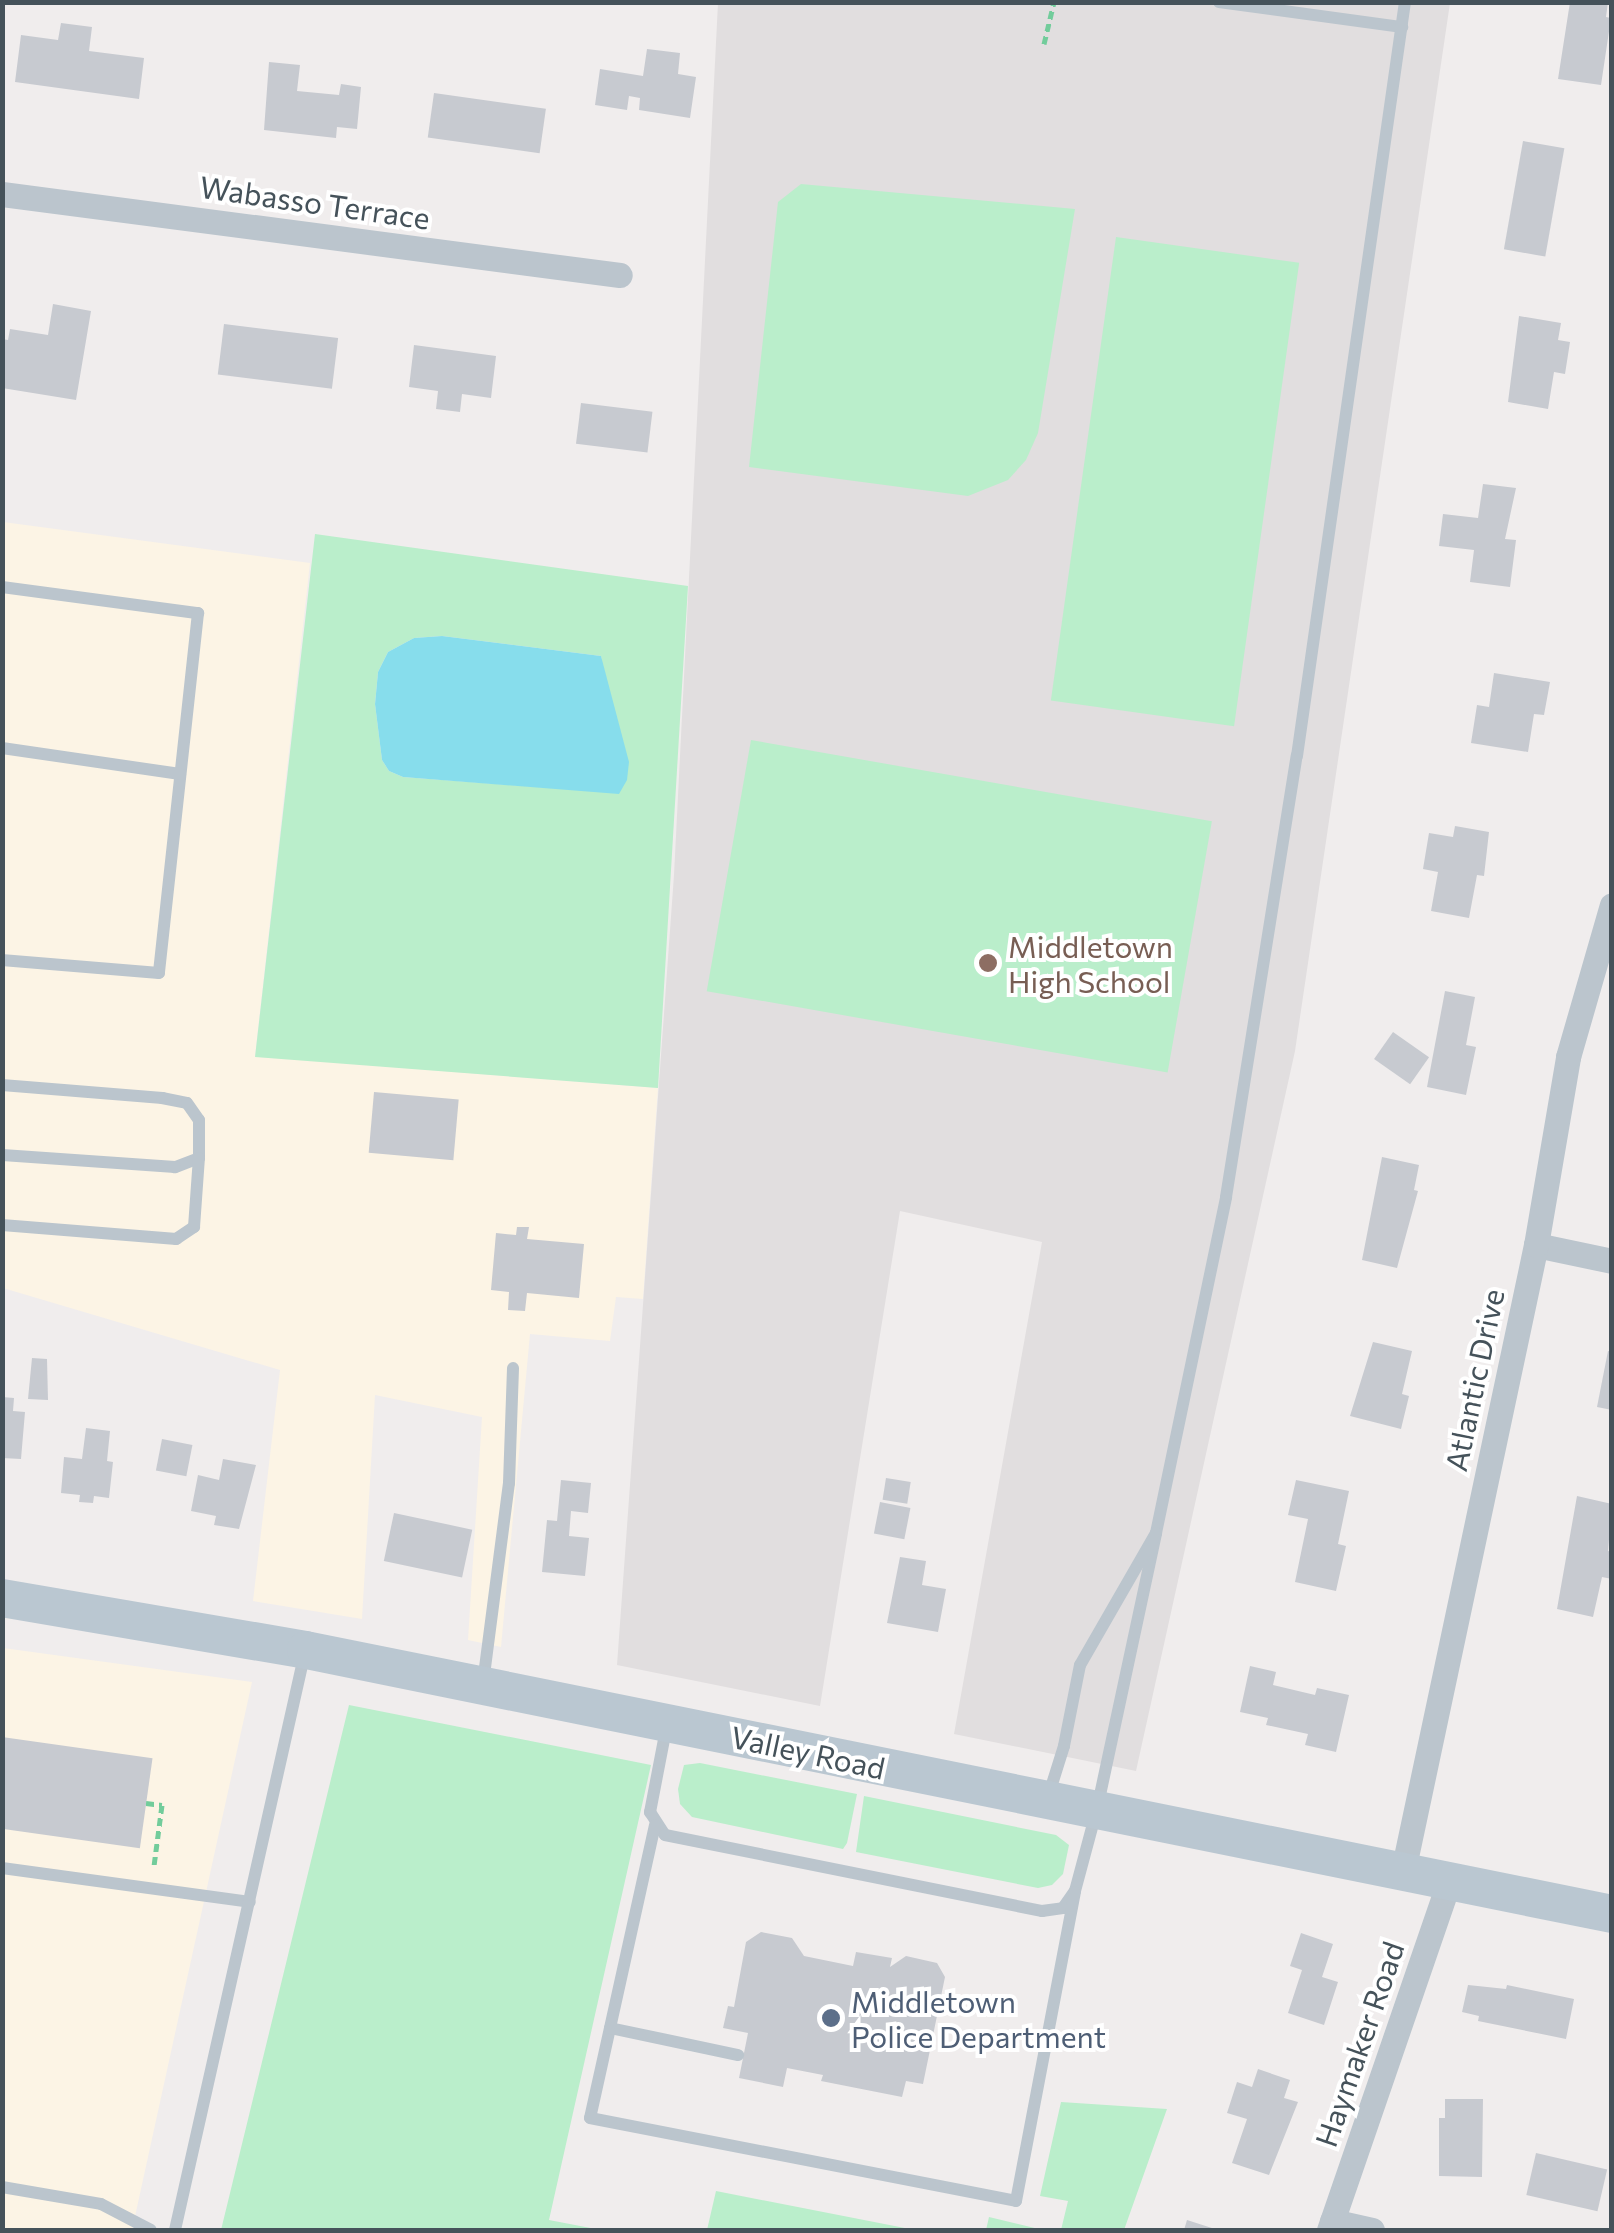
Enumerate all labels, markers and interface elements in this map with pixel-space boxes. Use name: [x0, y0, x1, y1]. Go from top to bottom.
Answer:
street label: Wabasso Terrace: [198, 168, 432, 236]
place label: Middletown High School: [1008, 928, 1173, 998]
marker: Middletown High School: [977, 952, 999, 974]
street label: Atlantic Drive: [1437, 1286, 1511, 1474]
street label: Valley Road: [728, 1718, 888, 1786]
street label: Haymaker Road: [1307, 1937, 1411, 2151]
place label: Middletown Police Department: [851, 1983, 1106, 2054]
marker: Middletown Police Department: [820, 2007, 842, 2029]

